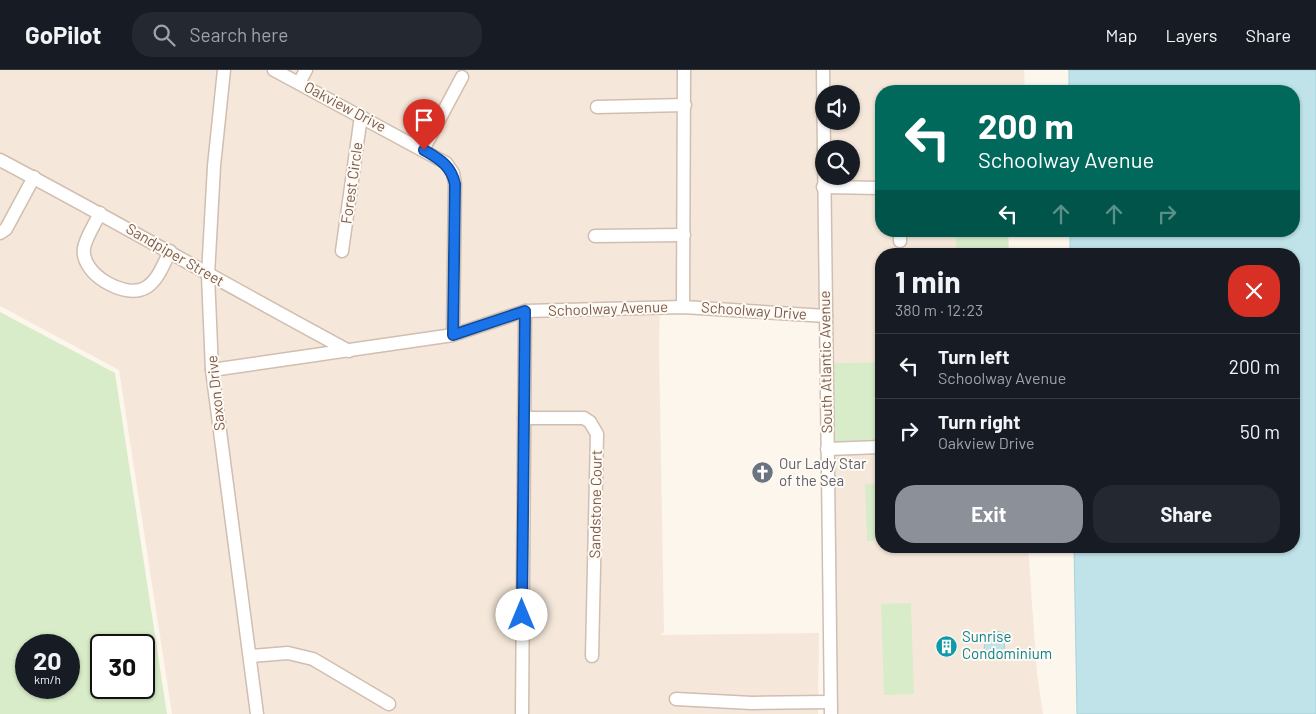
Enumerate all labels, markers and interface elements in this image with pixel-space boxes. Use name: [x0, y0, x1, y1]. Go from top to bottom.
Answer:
search box: [132, 12, 482, 57]
text: GoPilot: [25, 20, 102, 49]
icon: search: [150, 21, 178, 49]
text: Search here: [190, 23, 288, 46]
text: Map: [1105, 24, 1137, 46]
text: Layers: [1165, 24, 1218, 46]
text: Share: [1246, 24, 1291, 46]
street label: Oakview Drive: [301, 77, 390, 135]
map controls: [815, 85, 860, 185]
button: sound: [815, 85, 860, 130]
pin: [403, 99, 445, 150]
text: 200 m: [978, 104, 1074, 146]
icon: left: [895, 105, 960, 170]
icon: arrive: [410, 106, 438, 134]
button: search: [815, 140, 860, 185]
street label: Forest Circle: [336, 141, 366, 225]
text: Schoolway Avenue: [978, 146, 1154, 172]
icon: left: [994, 200, 1022, 228]
icon: ahead: [1047, 200, 1075, 228]
icon: ahead: [1100, 200, 1128, 228]
icon: right: [1153, 200, 1181, 228]
street label: Sandpiper Street: [123, 219, 228, 289]
text: 1 min: [895, 263, 961, 299]
button: close: [1228, 265, 1280, 317]
street label: South Atlantic Avenue: [815, 290, 835, 434]
street label: Schoolway Avenue: [548, 297, 668, 319]
street label: Schoolway Drive: [701, 297, 808, 323]
text: 380 m · 12:23: [895, 300, 983, 319]
text: Turn left: [938, 345, 1009, 368]
icon: left: [895, 352, 923, 380]
street label: Saxon Drive: [202, 354, 228, 432]
text: 200 m: [1229, 355, 1280, 378]
text: Schoolway Avenue: [938, 368, 1066, 387]
text: Turn right: [938, 410, 1020, 433]
icon: right: [895, 417, 923, 445]
text: 50 m: [1240, 420, 1280, 443]
text: Oakview Drive: [938, 433, 1034, 452]
street label: Sandstone Court: [585, 450, 605, 558]
place label: Our Lady Star of the Sea: [779, 454, 867, 489]
church icon: Our Lady Star of the Sea: [751, 461, 775, 485]
button: Exit: [895, 485, 1083, 543]
button: Share: [1093, 485, 1280, 543]
position arrow: [495, 588, 547, 640]
place label: Sunrise Condominium: [962, 627, 1052, 662]
speed limit sign: 30: [90, 634, 155, 699]
building icon: Sunrise Condominium: [934, 634, 958, 658]
text: 20: [33, 645, 62, 675]
text: km/h: [34, 672, 61, 686]

